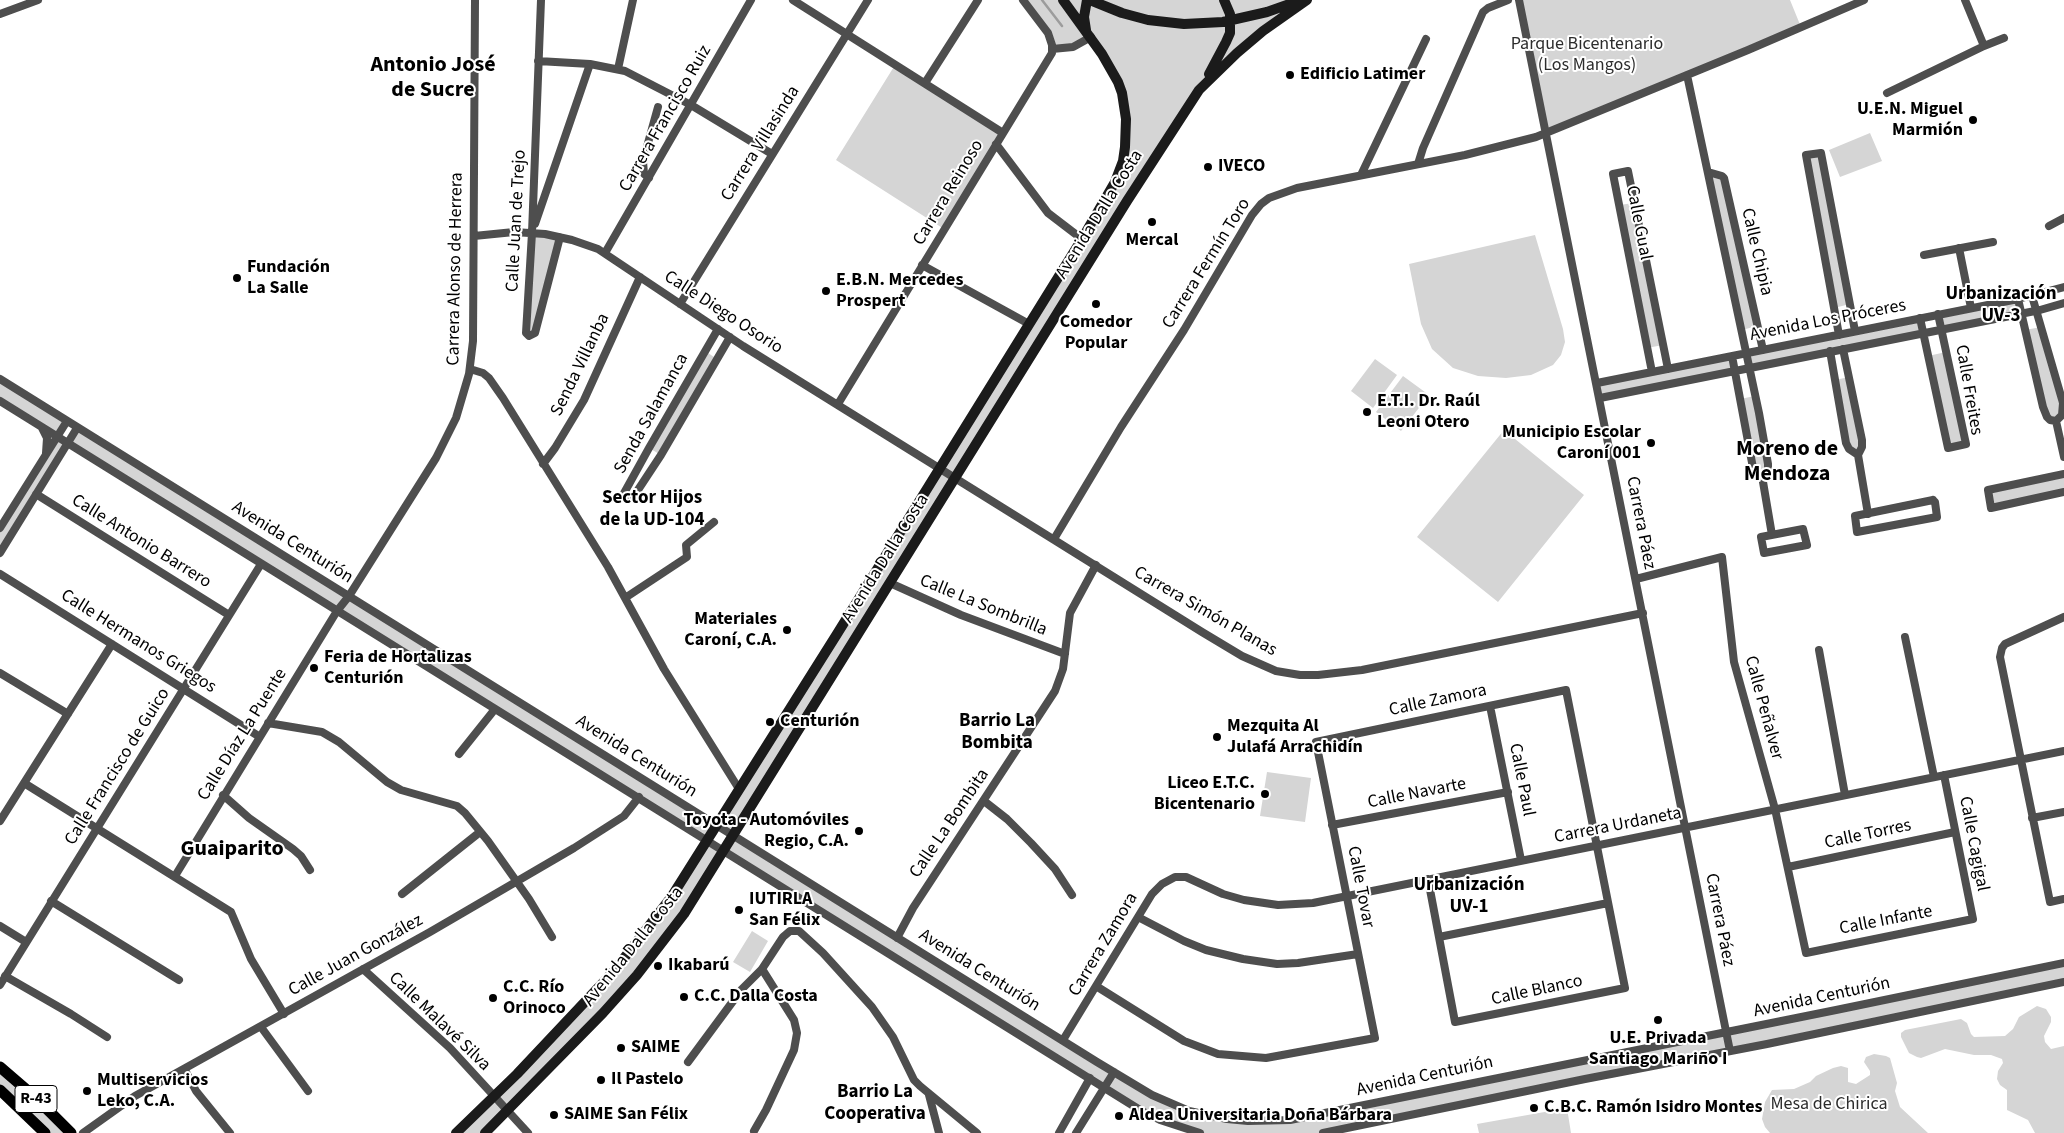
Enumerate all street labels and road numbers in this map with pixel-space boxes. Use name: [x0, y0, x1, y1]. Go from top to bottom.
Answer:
street label: Carrera Francisco Ruiz: [615, 42, 717, 196]
street label: Carrera Villasinda: [717, 82, 805, 206]
street label: Carrera Reinoso: [909, 136, 989, 250]
street label: Avenida Dalla Costa: [1052, 147, 1148, 283]
street label: Calle Juan de Trejo: [502, 149, 532, 293]
street label: Carrera Alonso de Herrera: [444, 172, 468, 366]
street label: Calle Gual: [1620, 184, 1656, 262]
street label: Carrera Fermín Toro: [1158, 195, 1256, 333]
street label: Calle Chipia: [1735, 206, 1777, 298]
street label: Calle Diego Osorio: [660, 267, 786, 359]
street label: Avenida Los Próceres: [1748, 295, 1908, 347]
street label: Senda Villanba: [547, 310, 615, 420]
street label: Calle Freites: [1949, 343, 1987, 437]
street label: Senda Salamanca: [610, 350, 694, 478]
street label: Carrera Páez: [1620, 475, 1660, 571]
street label: Calle Antonio Barrero: [67, 490, 215, 594]
street label: Avenida Dalla Costa: [838, 491, 934, 627]
street label: Avenida Centurión: [227, 497, 357, 589]
street label: Carrera Simón Planas: [1130, 562, 1280, 662]
street label: Calle La Sombrilla: [916, 571, 1050, 641]
street label: Calle Hermanos Griegos: [56, 585, 220, 699]
street label: Calle Peñalver: [1739, 654, 1787, 762]
street label: Calle Díaz La Puente: [194, 665, 292, 805]
street label: Calle Zamora: [1387, 680, 1489, 722]
street label: Calle Francisco de Guico: [61, 684, 175, 850]
street label: Avenida Centurión: [571, 711, 701, 803]
street label: Calle Paul: [1503, 742, 1539, 818]
street label: Calle La Bombita: [906, 765, 994, 883]
street label: Calle Navarte: [1366, 774, 1468, 814]
street label: Calle Cagigal: [1953, 795, 1993, 893]
street label: Carrera Urdaneta: [1553, 803, 1683, 849]
street label: Calle Torres: [1823, 815, 1913, 855]
street label: Calle Tovar: [1342, 844, 1378, 930]
street label: Carrera Páez: [1699, 872, 1739, 968]
street label: Avenida Dalla Costa: [579, 883, 689, 1011]
street label: Carrera Zamora: [1065, 889, 1143, 1001]
street label: Calle Infante: [1838, 901, 1934, 941]
street label: Calle Juan González: [285, 910, 427, 1002]
street label: Avenida Centurión: [914, 925, 1044, 1017]
street label: Calle Malavé Silva: [383, 968, 495, 1076]
street label: Calle Blanco: [1489, 971, 1585, 1011]
street label: Avenida Centurión: [1752, 973, 1892, 1023]
street label: Avenida Centurión: [1355, 1052, 1495, 1102]
road number: R-43: [15, 1086, 57, 1112]

